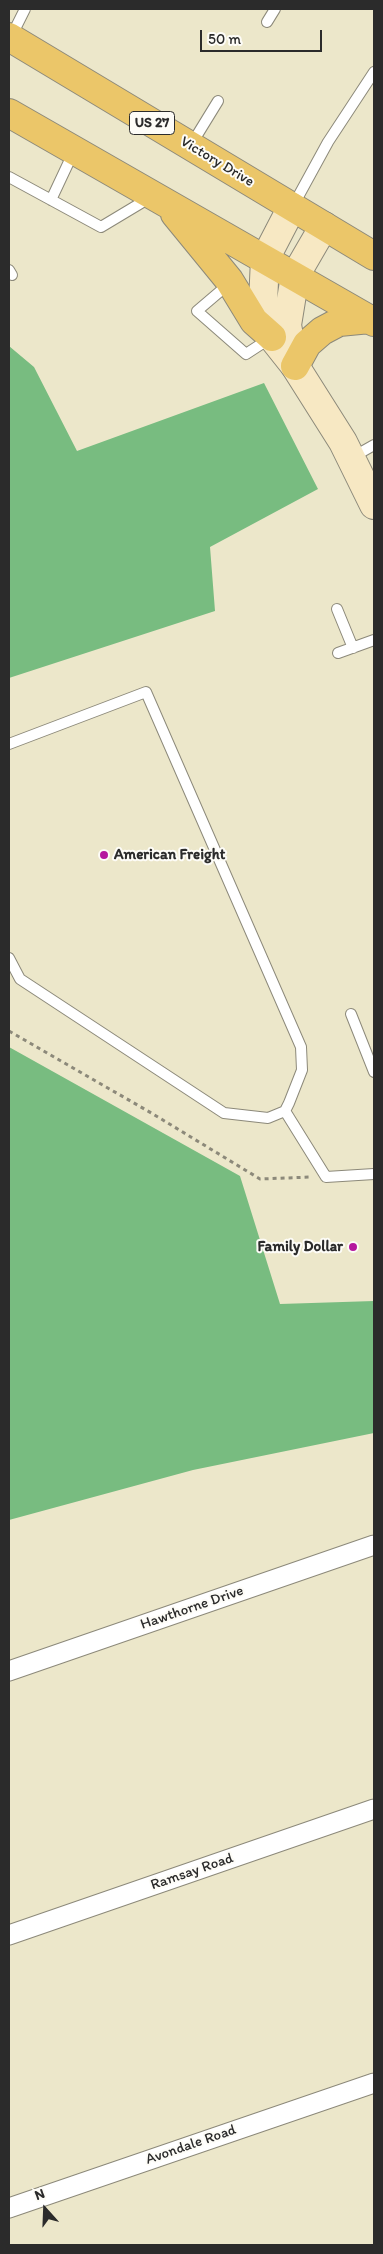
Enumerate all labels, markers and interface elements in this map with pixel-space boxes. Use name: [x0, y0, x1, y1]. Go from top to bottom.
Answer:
scale bar: [203, 20, 326, 52]
text: 50 m: [208, 30, 241, 48]
road number: US 27: [130, 112, 174, 134]
street label: Victory Drive: [177, 133, 257, 191]
place label: American Freight: [114, 846, 225, 864]
marker: American Freight: [98, 849, 110, 861]
place label: Family Dollar: [257, 1238, 343, 1256]
marker: Family Dollar: [347, 1241, 359, 1253]
street label: Hawthorne Drive: [138, 1582, 246, 1634]
street label: Ramsay Road: [148, 1849, 236, 1895]
street label: Avondale Road: [143, 2121, 239, 2169]
north arrow: [20, 2184, 70, 2234]
text: N: [32, 2185, 47, 2204]

